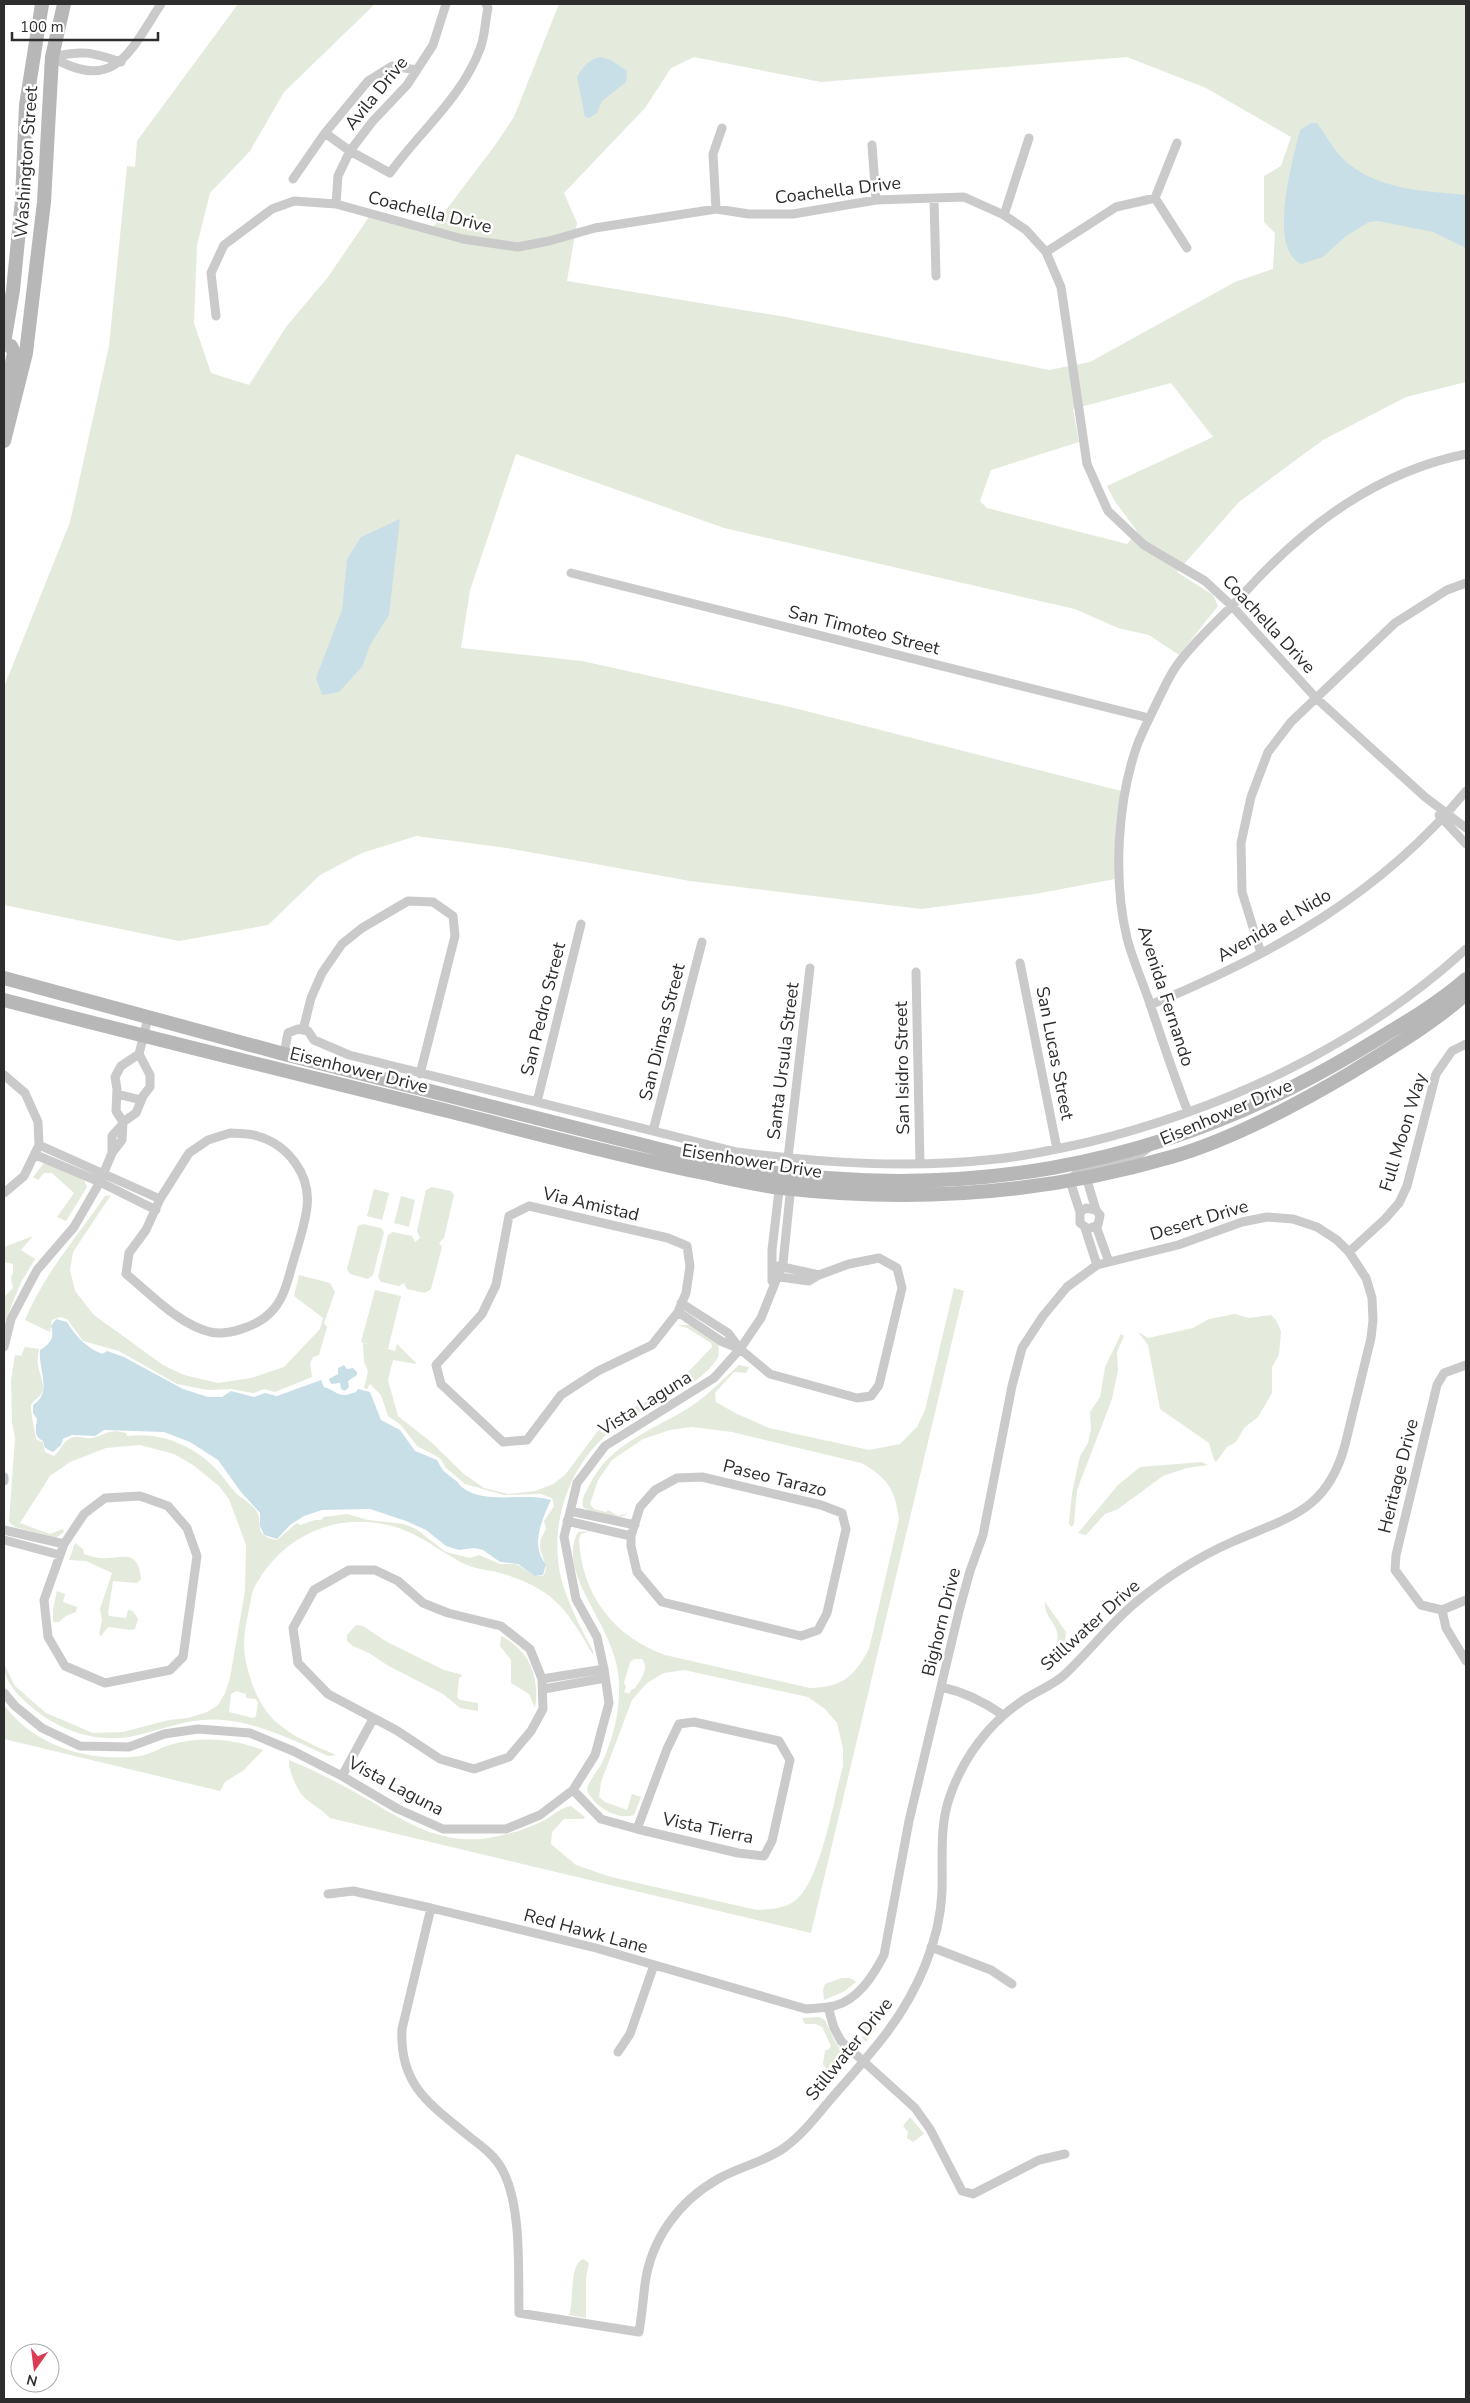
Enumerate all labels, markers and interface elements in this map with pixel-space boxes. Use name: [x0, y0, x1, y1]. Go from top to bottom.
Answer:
scale bar: [12, 10, 159, 42]
text: 100 m: [20, 17, 64, 37]
street label: Avila Drive: [339, 51, 413, 135]
street label: Washington Street: [9, 84, 43, 239]
street label: Coachella Drive: [774, 170, 902, 210]
street label: Coachella Drive: [366, 185, 494, 239]
street label: Coachella Drive: [1217, 569, 1321, 679]
street label: San Timoteo Street: [786, 600, 943, 661]
street label: Avenida el Nido: [1213, 883, 1335, 967]
street label: Avenida Fernando: [1132, 923, 1200, 1069]
street label: San Pedro Street: [515, 939, 571, 1078]
street label: San Dimas Street: [633, 960, 691, 1103]
street label: Santa Ursula Street: [761, 980, 805, 1141]
street label: San Lucas Street: [1030, 984, 1080, 1122]
street label: San Isidro Street: [889, 1000, 915, 1135]
street label: Eisenhower Drive: [287, 1041, 431, 1099]
street label: Full Moon Way: [1374, 1069, 1433, 1194]
street label: Eisenhower Drive: [1156, 1073, 1296, 1151]
street label: Eisenhower Drive: [680, 1138, 824, 1184]
street label: Via Amistad: [539, 1181, 642, 1227]
street label: Desert Drive: [1147, 1194, 1251, 1246]
street label: Vista Laguna: [593, 1365, 696, 1442]
street label: Heritage Drive: [1372, 1416, 1424, 1536]
street label: Paseo Tarazo: [720, 1453, 830, 1503]
street label: Bighorn Drive: [916, 1565, 966, 1679]
street label: Stillwater Drive: [1035, 1574, 1145, 1676]
street label: Vista Laguna: [343, 1750, 448, 1821]
street label: Vista Tierra: [659, 1806, 756, 1849]
street label: Red Hawk Lane: [521, 1903, 651, 1959]
street label: Stillwater Drive: [800, 1992, 898, 2106]
north arrow: [10, 2343, 60, 2393]
text: N: [25, 2370, 39, 2391]

